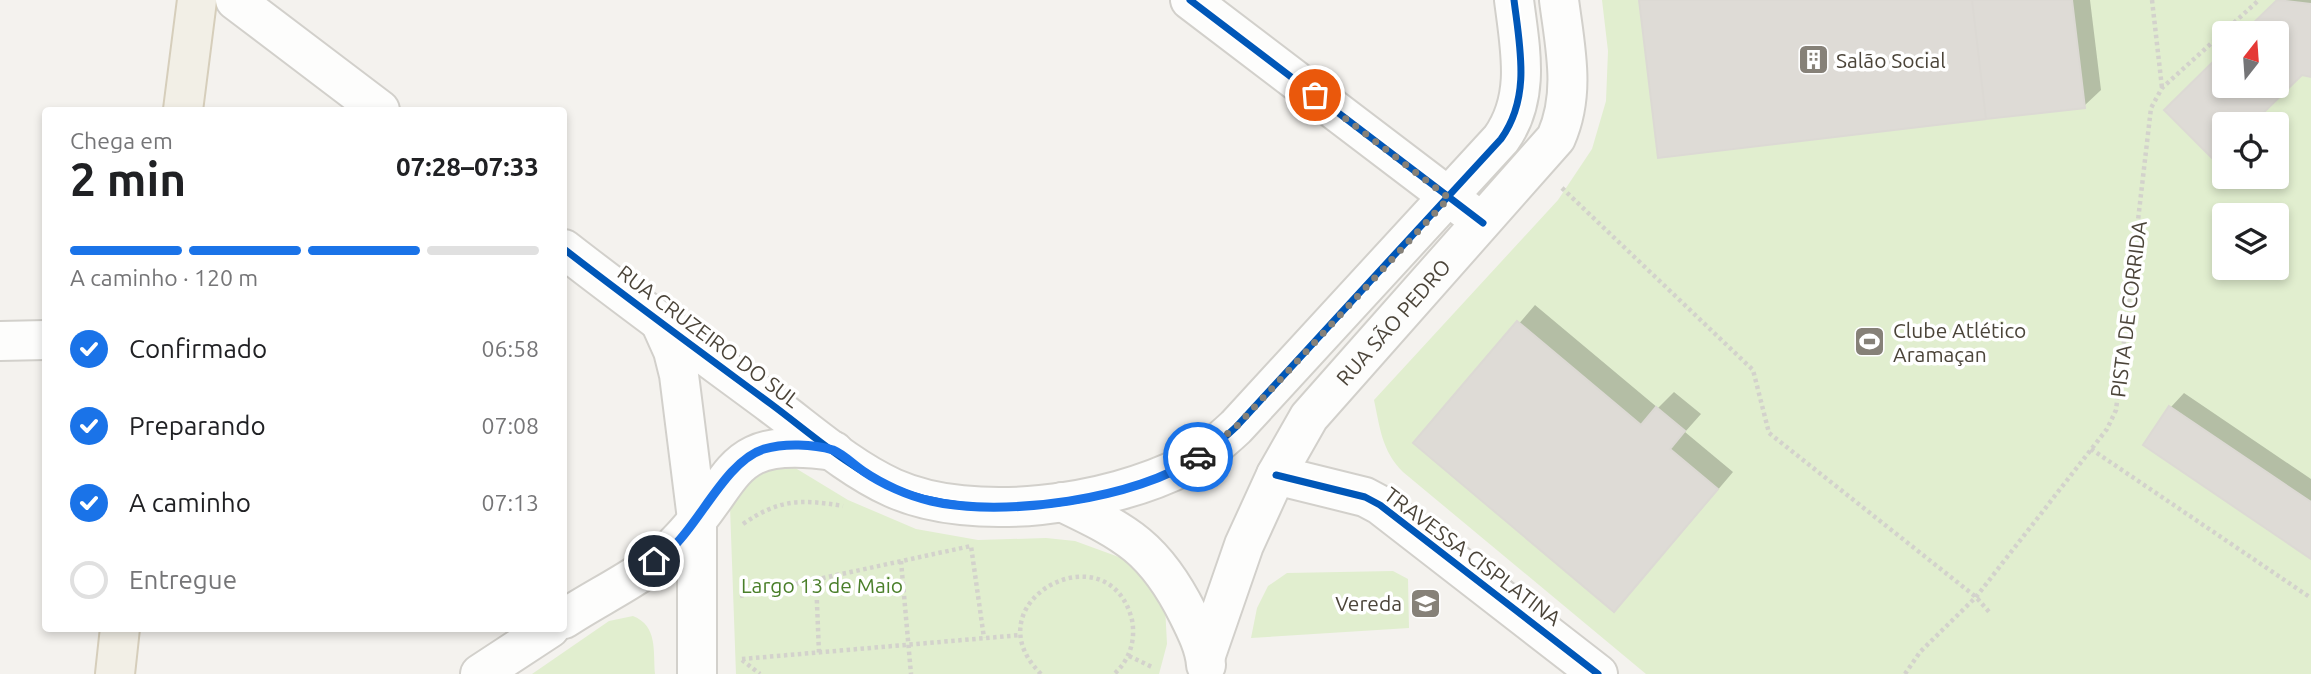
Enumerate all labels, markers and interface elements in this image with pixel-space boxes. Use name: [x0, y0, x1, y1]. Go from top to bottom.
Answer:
north arrow: [2212, 21, 2289, 98]
map controls: [2212, 21, 2289, 280]
building icon: Salão Social: [1796, 43, 1830, 77]
place label: Salão Social: [1836, 48, 1946, 72]
pin: [1285, 65, 1345, 125]
icon: bag: [1296, 76, 1334, 114]
button: locate: [2212, 112, 2289, 189]
text: Chega em: [70, 128, 173, 153]
text: 07:28–07:33: [396, 152, 539, 181]
text: 2 min: [70, 153, 186, 205]
button: layers: [2212, 203, 2289, 280]
street label: PISTA DE CORRIDA: [2105, 219, 2151, 399]
street label: RUA SÃO PEDRO: [1331, 254, 1455, 390]
street label: RUA CRUZEIRO DO SUL: [613, 260, 805, 412]
text: A caminho · 120 m: [70, 265, 258, 290]
place label: Clube Atlético Aramaçan: [1893, 318, 2026, 366]
sports icon: Clube Atlético Aramaçan: [1853, 325, 1887, 359]
icon: check: [70, 330, 108, 368]
text: Confirmado: [129, 334, 267, 363]
text: 06:58: [481, 336, 539, 361]
icon: check: [70, 407, 108, 445]
text: Preparando: [129, 411, 266, 440]
text: 07:08: [481, 413, 539, 438]
courier: [1163, 422, 1233, 492]
icon: car: [1179, 438, 1217, 476]
street label: TRAVESSA CISPLATINA: [1380, 482, 1566, 630]
icon: check: [70, 484, 108, 522]
text: A caminho: [129, 488, 251, 517]
text: 07:13: [481, 490, 539, 515]
pin: [624, 531, 684, 591]
icon: home: [635, 542, 673, 580]
text: Entregue: [129, 565, 237, 594]
park label: Largo 13 de Maio: [741, 573, 903, 597]
school or university icon: Vereda: [1408, 586, 1442, 620]
place label: Vereda: [1335, 591, 1402, 615]

